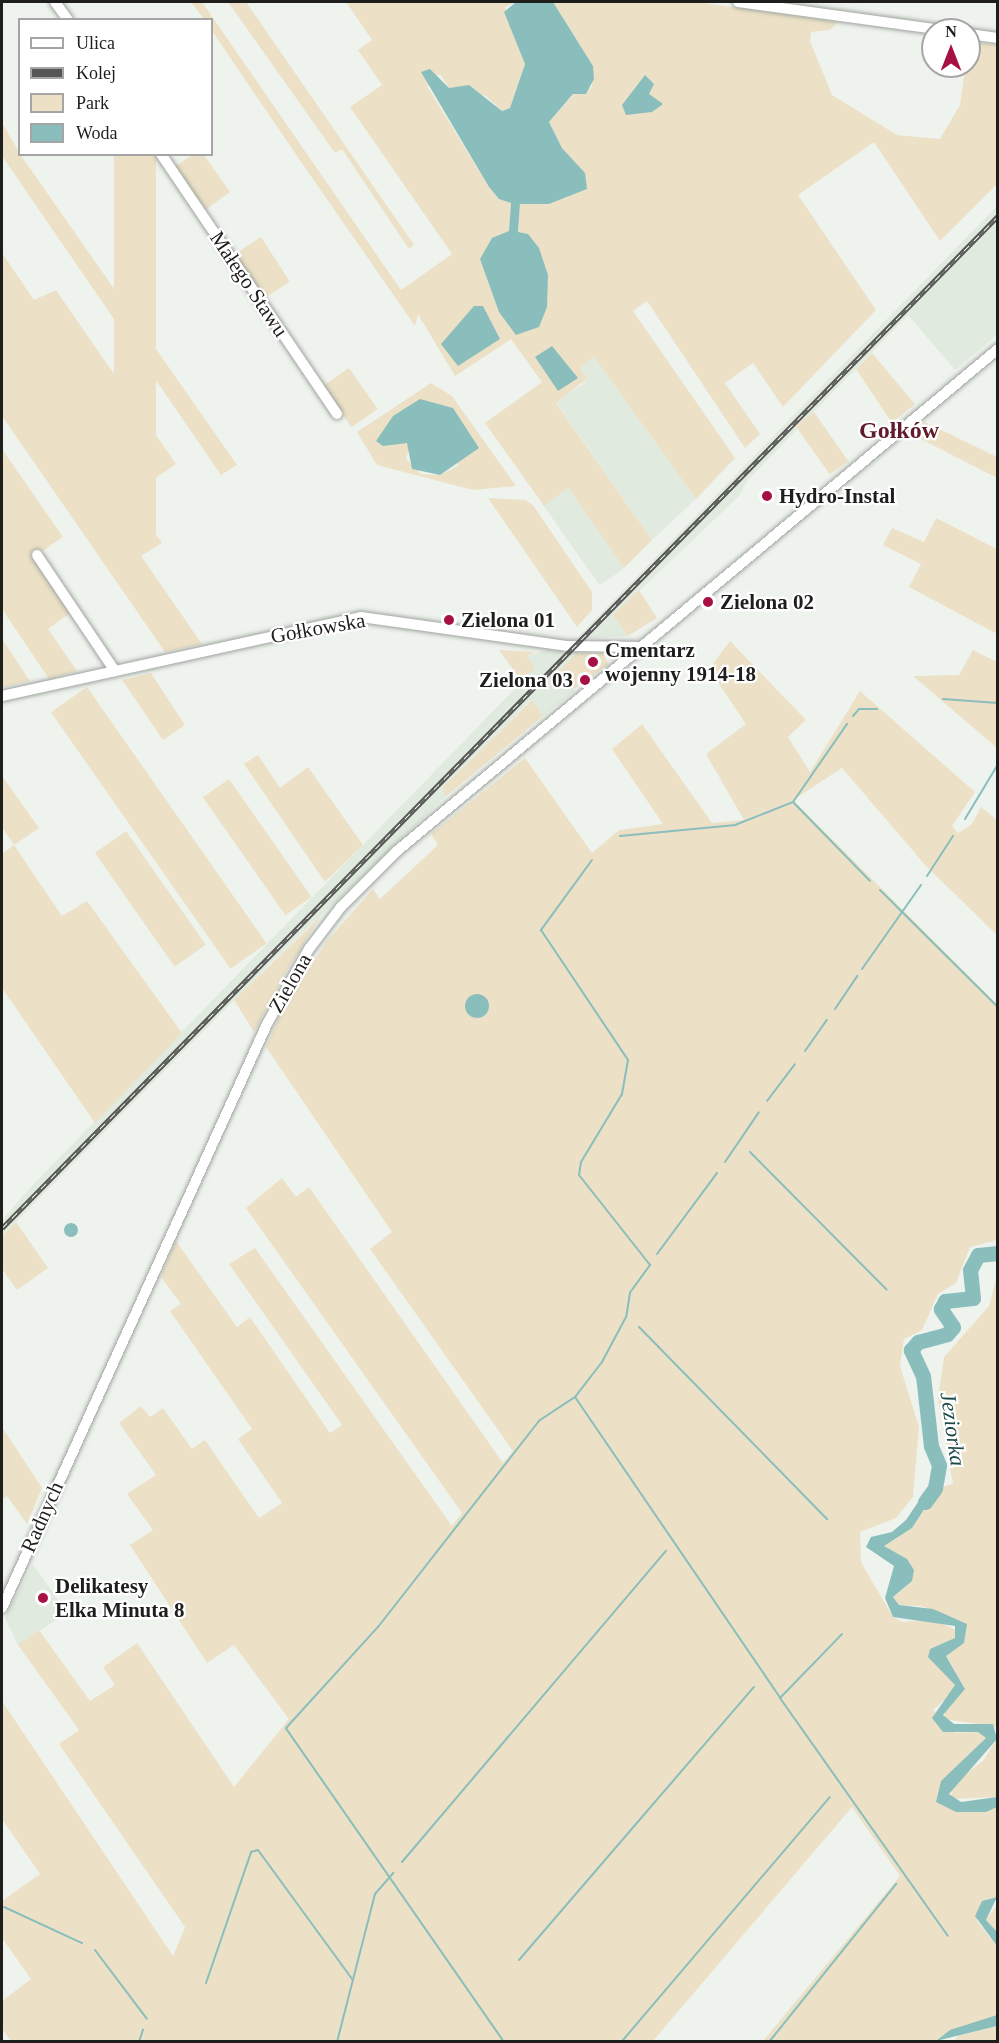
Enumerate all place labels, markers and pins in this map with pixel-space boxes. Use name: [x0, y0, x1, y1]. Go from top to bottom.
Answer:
place label: Hydro-Instal: [779, 483, 895, 509]
marker: Hydro-Instal: [760, 489, 774, 503]
place label: Zielona 02: [720, 589, 814, 615]
marker: Zielona 02: [701, 595, 715, 609]
place label: Zielona 01: [461, 607, 555, 633]
marker: Zielona 01: [442, 613, 456, 627]
place label: Cmentarz wojenny 1914-18: [605, 637, 756, 687]
marker: Cmentarz wojenny 1914-18: [586, 655, 600, 669]
place label: Zielona 03: [479, 667, 573, 693]
marker: Zielona 03: [578, 673, 592, 687]
place label: Delikatesy Elka Minuta 8: [55, 1573, 185, 1623]
marker: Delikatesy Elka Minuta 8: [36, 1591, 50, 1605]

